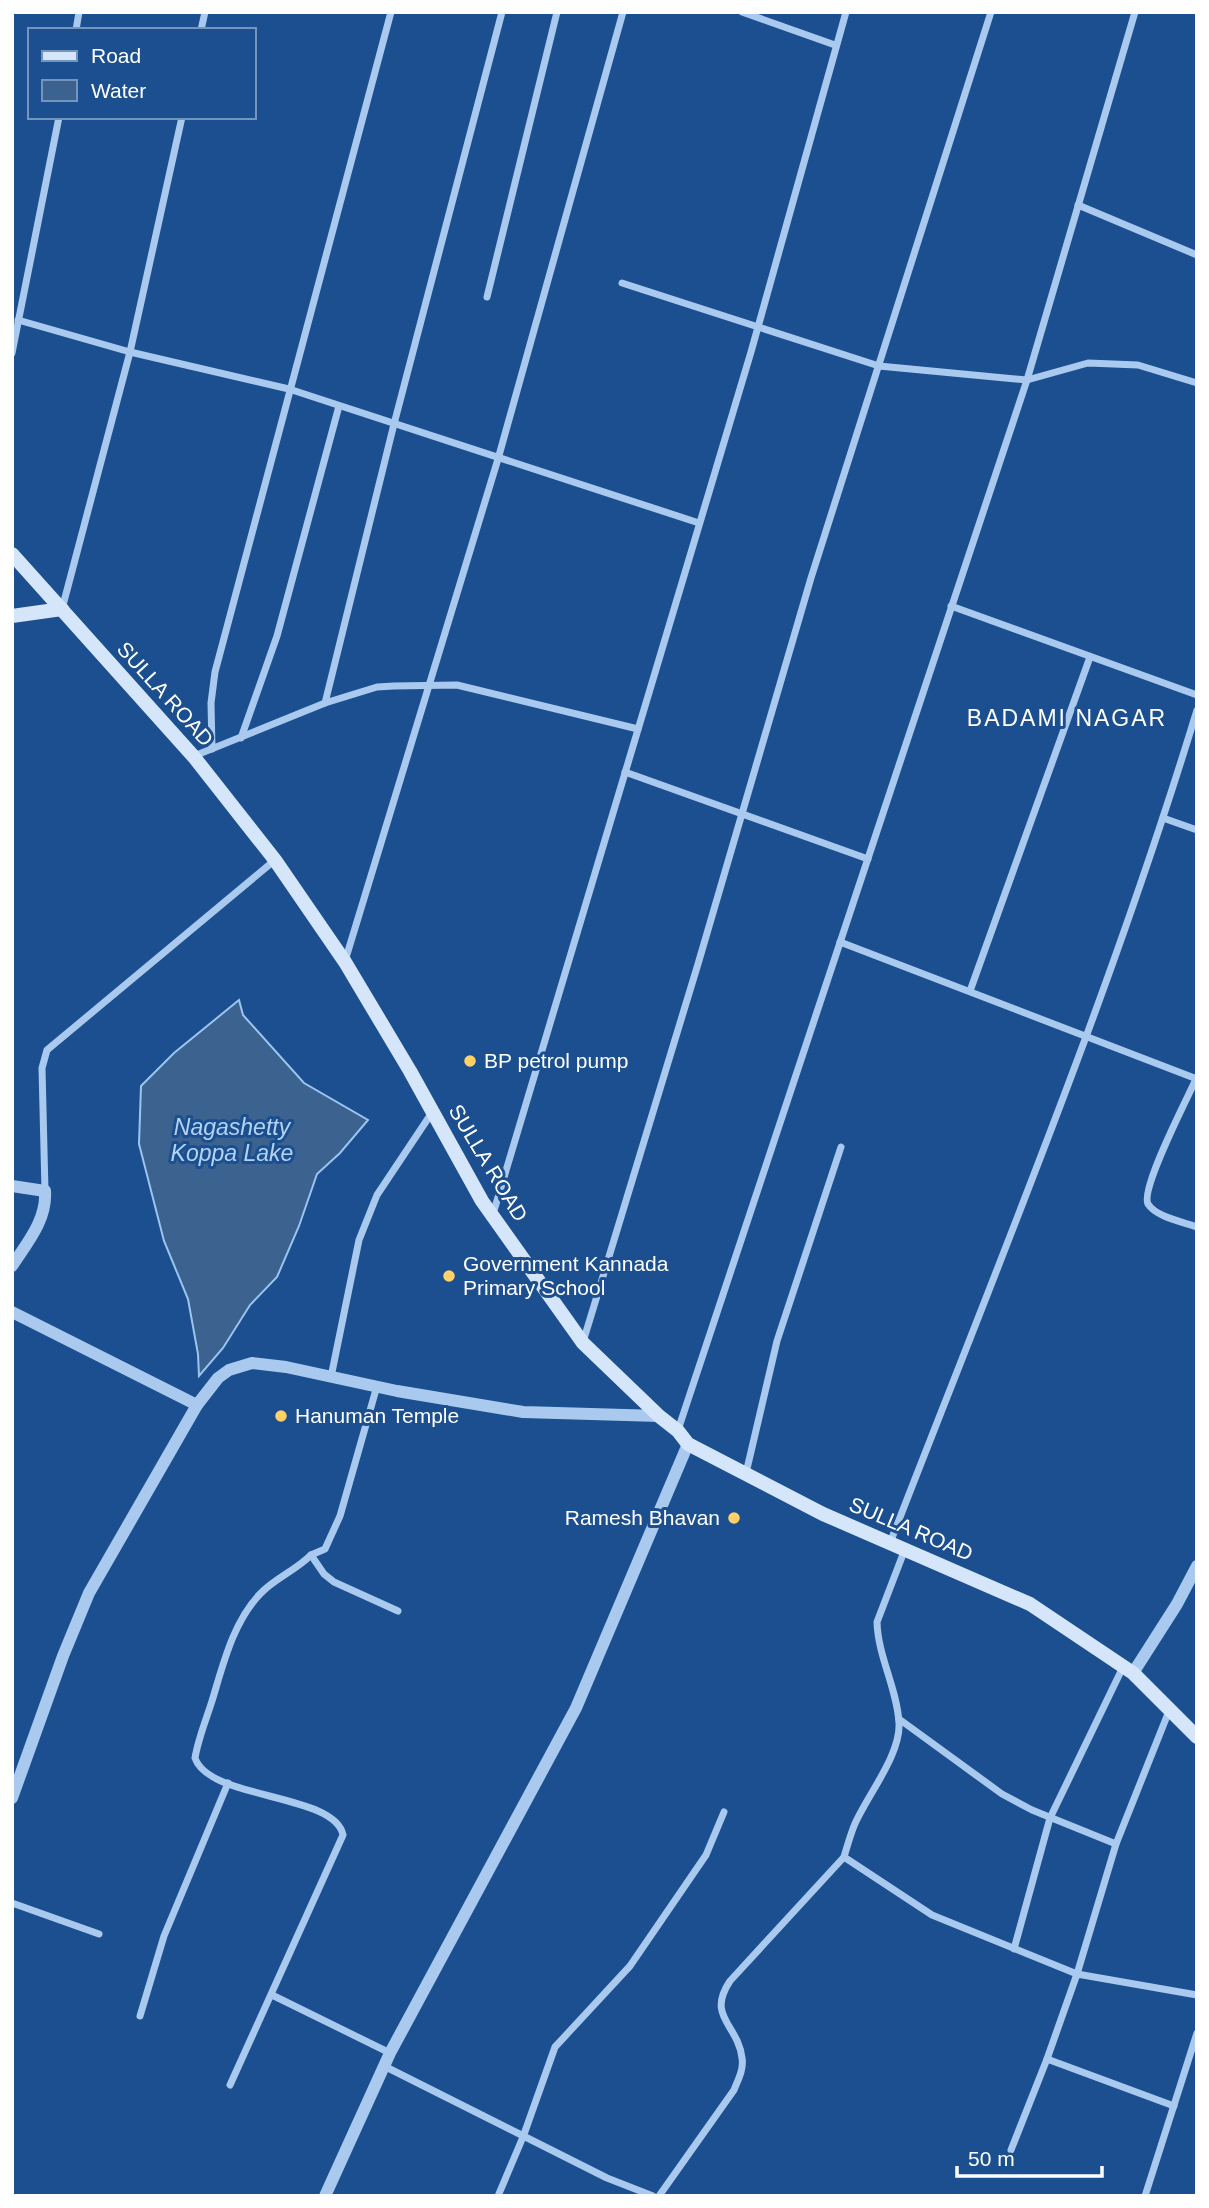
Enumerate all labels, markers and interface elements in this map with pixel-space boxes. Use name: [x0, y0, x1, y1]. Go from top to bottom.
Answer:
legend: [28, 28, 256, 119]
text: Road: [91, 44, 141, 67]
text: Water: [91, 79, 146, 102]
street label: SULLA ROAD: [113, 637, 218, 750]
district label: BADAMI NAGAR: [967, 705, 1167, 731]
place label: BP petrol pump: [484, 1049, 628, 1072]
marker: BP petrol pump: [462, 1053, 478, 1069]
street label: SULLA ROAD: [445, 1100, 532, 1225]
water label: Nagashetty Koppa Lake: [171, 1114, 293, 1166]
place label: Government Kannada Primary School: [463, 1252, 669, 1299]
marker: Government Kannada Primary School: [441, 1268, 457, 1284]
place label: Hanuman Temple: [295, 1404, 459, 1427]
marker: Hanuman Temple: [273, 1408, 289, 1424]
street label: SULLA ROAD: [846, 1492, 976, 1565]
place label: Ramesh Bhavan: [565, 1506, 720, 1529]
marker: Ramesh Bhavan: [726, 1510, 742, 1526]
scale bar: [957, 2134, 1102, 2178]
text: 50 m: [968, 2147, 1015, 2170]

